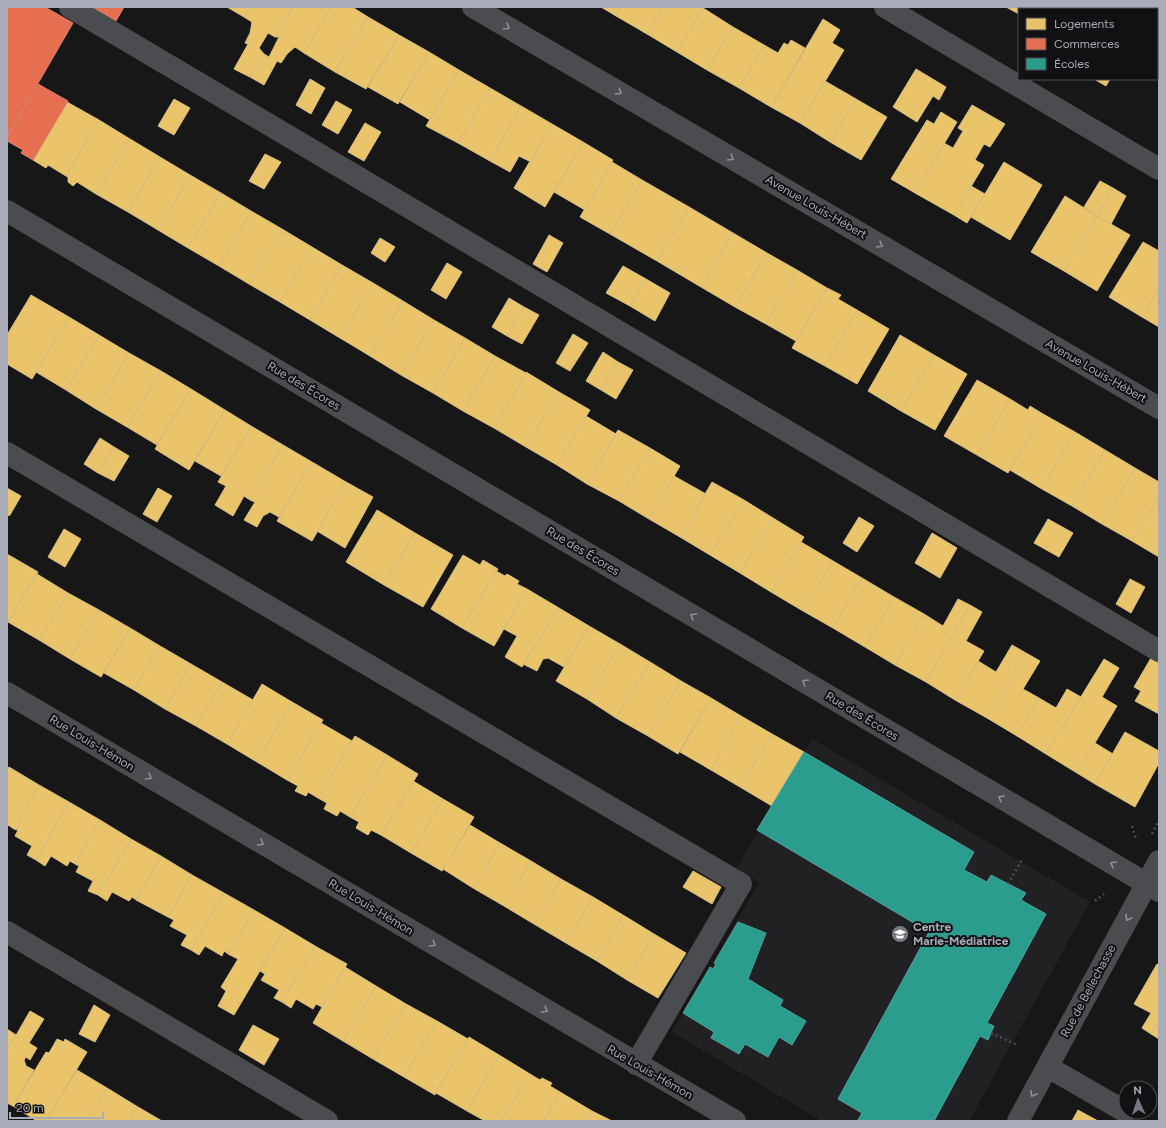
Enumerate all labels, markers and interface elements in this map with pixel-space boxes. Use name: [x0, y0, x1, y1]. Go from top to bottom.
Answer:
legend: [1018, 8, 1158, 80]
text: Logements: [1054, 17, 1115, 31]
one-way arrow: [503, 22, 510, 29]
text: Commerces: [1054, 37, 1120, 51]
text: Écoles: [1054, 57, 1090, 71]
one-way arrow: [615, 88, 622, 95]
one-way arrow: [727, 153, 734, 160]
street label: Avenue Louis-Hébert: [763, 172, 870, 242]
one-way arrow: [876, 240, 883, 247]
street label: Avenue Louis-Hébert: [1043, 336, 1150, 406]
street label: Rue des Écores: [265, 359, 343, 413]
street label: Rue des Écores: [544, 524, 622, 578]
one-way arrow: [690, 613, 697, 621]
one-way arrow: [802, 680, 809, 687]
street label: Rue des Écores: [823, 689, 901, 743]
street label: Rue Louis-Hémon: [47, 712, 137, 774]
one-way arrow: [145, 772, 152, 779]
one-way arrow: [998, 796, 1005, 803]
one-way arrow: [257, 838, 264, 845]
one-way arrow: [1110, 862, 1117, 869]
street label: Rue Louis-Hémon: [326, 876, 416, 938]
one-way arrow: [1125, 914, 1132, 921]
place label: Centre Marie-Médiatrice: [913, 920, 1009, 948]
school or university icon: Centre Marie-Médiatrice: [890, 924, 910, 944]
one-way arrow: [429, 940, 436, 947]
street label: Rue de Bellechasse: [1058, 942, 1119, 1040]
one-way arrow: [541, 1006, 548, 1013]
street label: Rue Louis-Hémon: [605, 1042, 696, 1102]
north arrow: [1118, 1080, 1158, 1120]
text: N: [1133, 1084, 1142, 1097]
one-way arrow: [1030, 1090, 1037, 1097]
scale bar: [10, 1094, 103, 1120]
text: 20 m: [16, 1101, 44, 1115]

